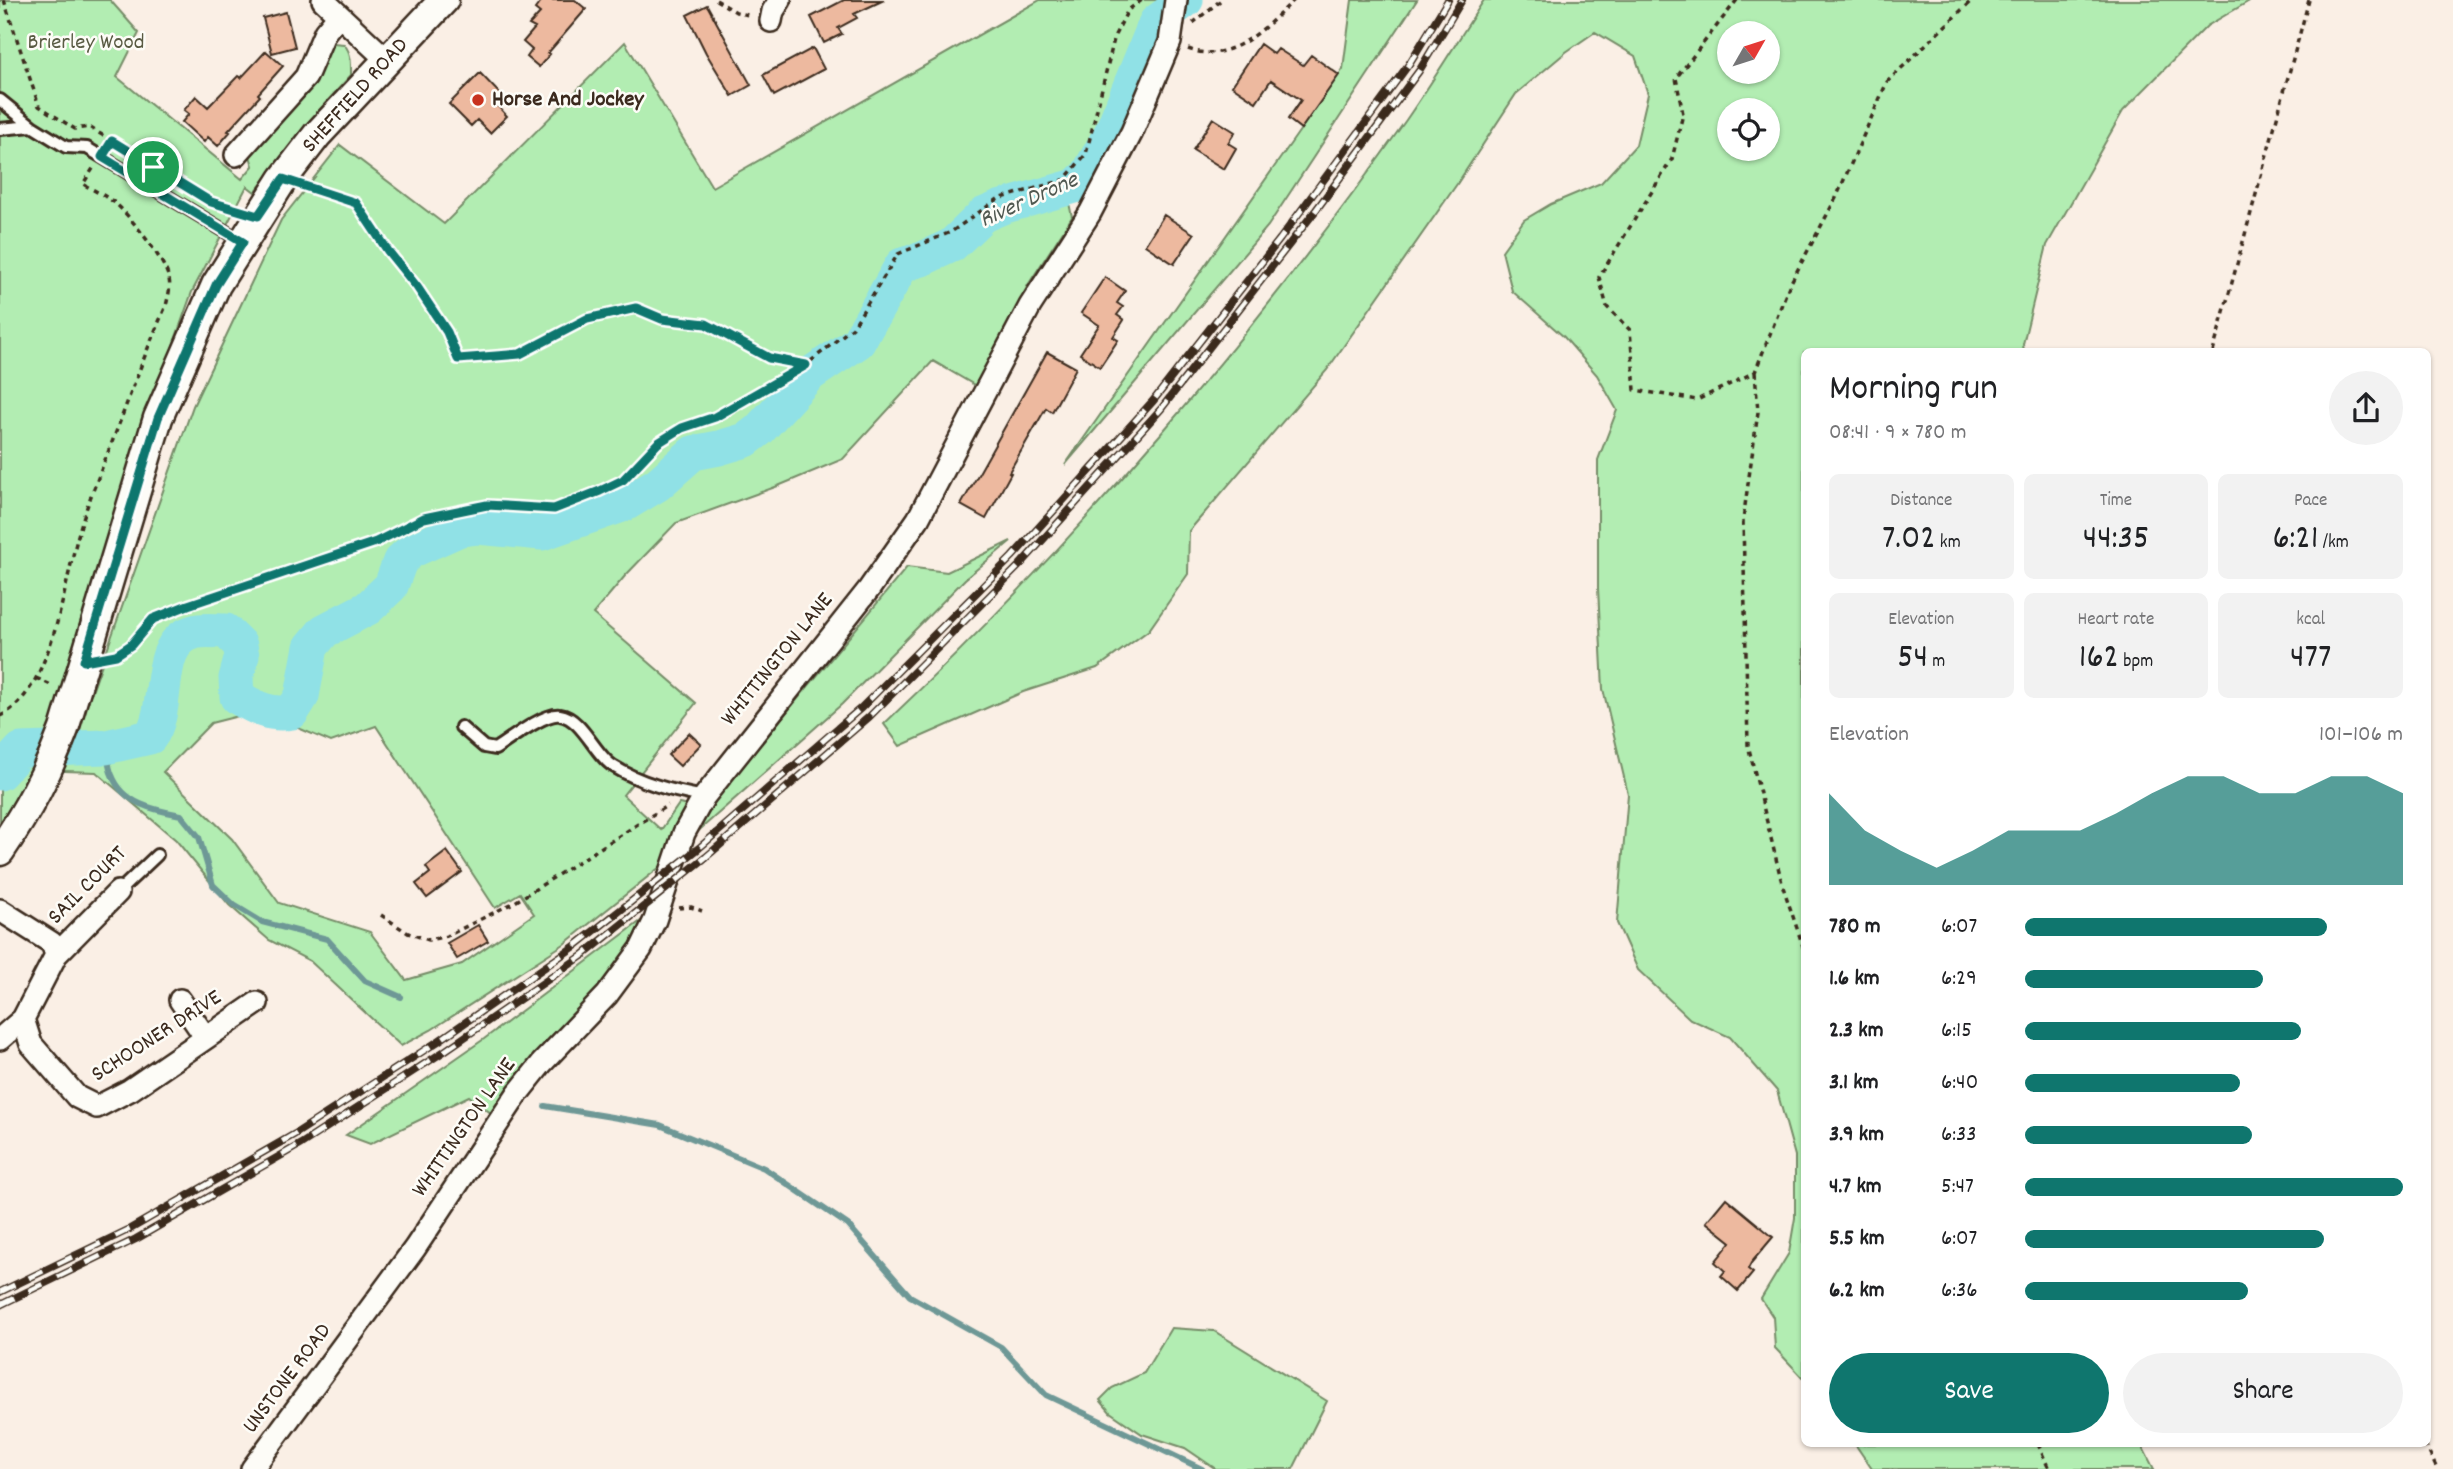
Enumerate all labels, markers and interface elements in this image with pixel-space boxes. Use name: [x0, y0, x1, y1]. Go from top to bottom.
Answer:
north arrow: [1717, 21, 1780, 84]
map controls: [1717, 21, 1780, 161]
park label: Brierley Wood: [28, 27, 144, 60]
street label: SHEFFIELD ROAD: [295, 31, 417, 161]
place label: Horse And Jockey: [492, 84, 645, 117]
marker: Horse And Jockey: [470, 92, 486, 108]
button: locate: [1717, 98, 1780, 161]
pin: [123, 137, 183, 197]
icon: arrive: [134, 148, 172, 186]
water label: River Drone: [974, 164, 1085, 238]
text: Morning run: [1829, 363, 1998, 418]
button: share: [2329, 371, 2403, 445]
text: 08:41 · 9 × 780 m: [1829, 417, 1967, 450]
text: Distance: [1890, 488, 1952, 515]
text: Time: [2100, 488, 2132, 515]
text: Pace: [2294, 488, 2327, 515]
text: 7.02: [1882, 515, 1936, 565]
text: 44:35: [2083, 515, 2149, 565]
text: 6:21: [2272, 515, 2318, 565]
text: km: [1936, 530, 1961, 557]
text: /km: [2318, 530, 2349, 557]
street label: WHITTINGTON LANE: [714, 586, 843, 734]
text: Elevation: [1888, 607, 1954, 634]
text: Heart rate: [2078, 607, 2154, 634]
text: kcal: [2296, 607, 2325, 634]
text: 54: [1897, 634, 1928, 684]
text: 162: [2079, 634, 2119, 684]
text: 477: [2290, 634, 2331, 684]
text: m: [1928, 649, 1945, 676]
text: bpm: [2119, 649, 2153, 676]
text: Elevation: [1829, 719, 1909, 752]
text: 101–106 m: [2319, 719, 2403, 752]
street label: SAIL COURT: [41, 839, 135, 933]
text: 780 m: [1829, 911, 1881, 944]
text: 6:07: [1941, 911, 1977, 944]
text: 1.6 km: [1829, 963, 1880, 996]
text: 6:29: [1941, 963, 1977, 996]
street label: SCHOONER DRIVE: [85, 982, 229, 1092]
text: 2.3 km: [1829, 1015, 1884, 1048]
text: 6:15: [1941, 1015, 1972, 1048]
street label: WHITTINGTON LANE: [405, 1051, 526, 1204]
text: 3.1 km: [1829, 1067, 1879, 1100]
text: 6:40: [1941, 1067, 1978, 1100]
text: 3.9 km: [1829, 1119, 1884, 1152]
text: 6:33: [1941, 1119, 1977, 1152]
text: 4.7 km: [1829, 1171, 1882, 1204]
text: 5:47: [1941, 1171, 1974, 1204]
text: 5.5 km: [1829, 1223, 1885, 1256]
text: 6:07: [1941, 1223, 1977, 1256]
text: 6.2 km: [1829, 1275, 1885, 1308]
text: 6:36: [1941, 1275, 1978, 1308]
street label: UNSTONE ROAD: [235, 1317, 341, 1441]
button: Save: [1829, 1353, 2109, 1433]
button: Share: [2123, 1353, 2403, 1433]

